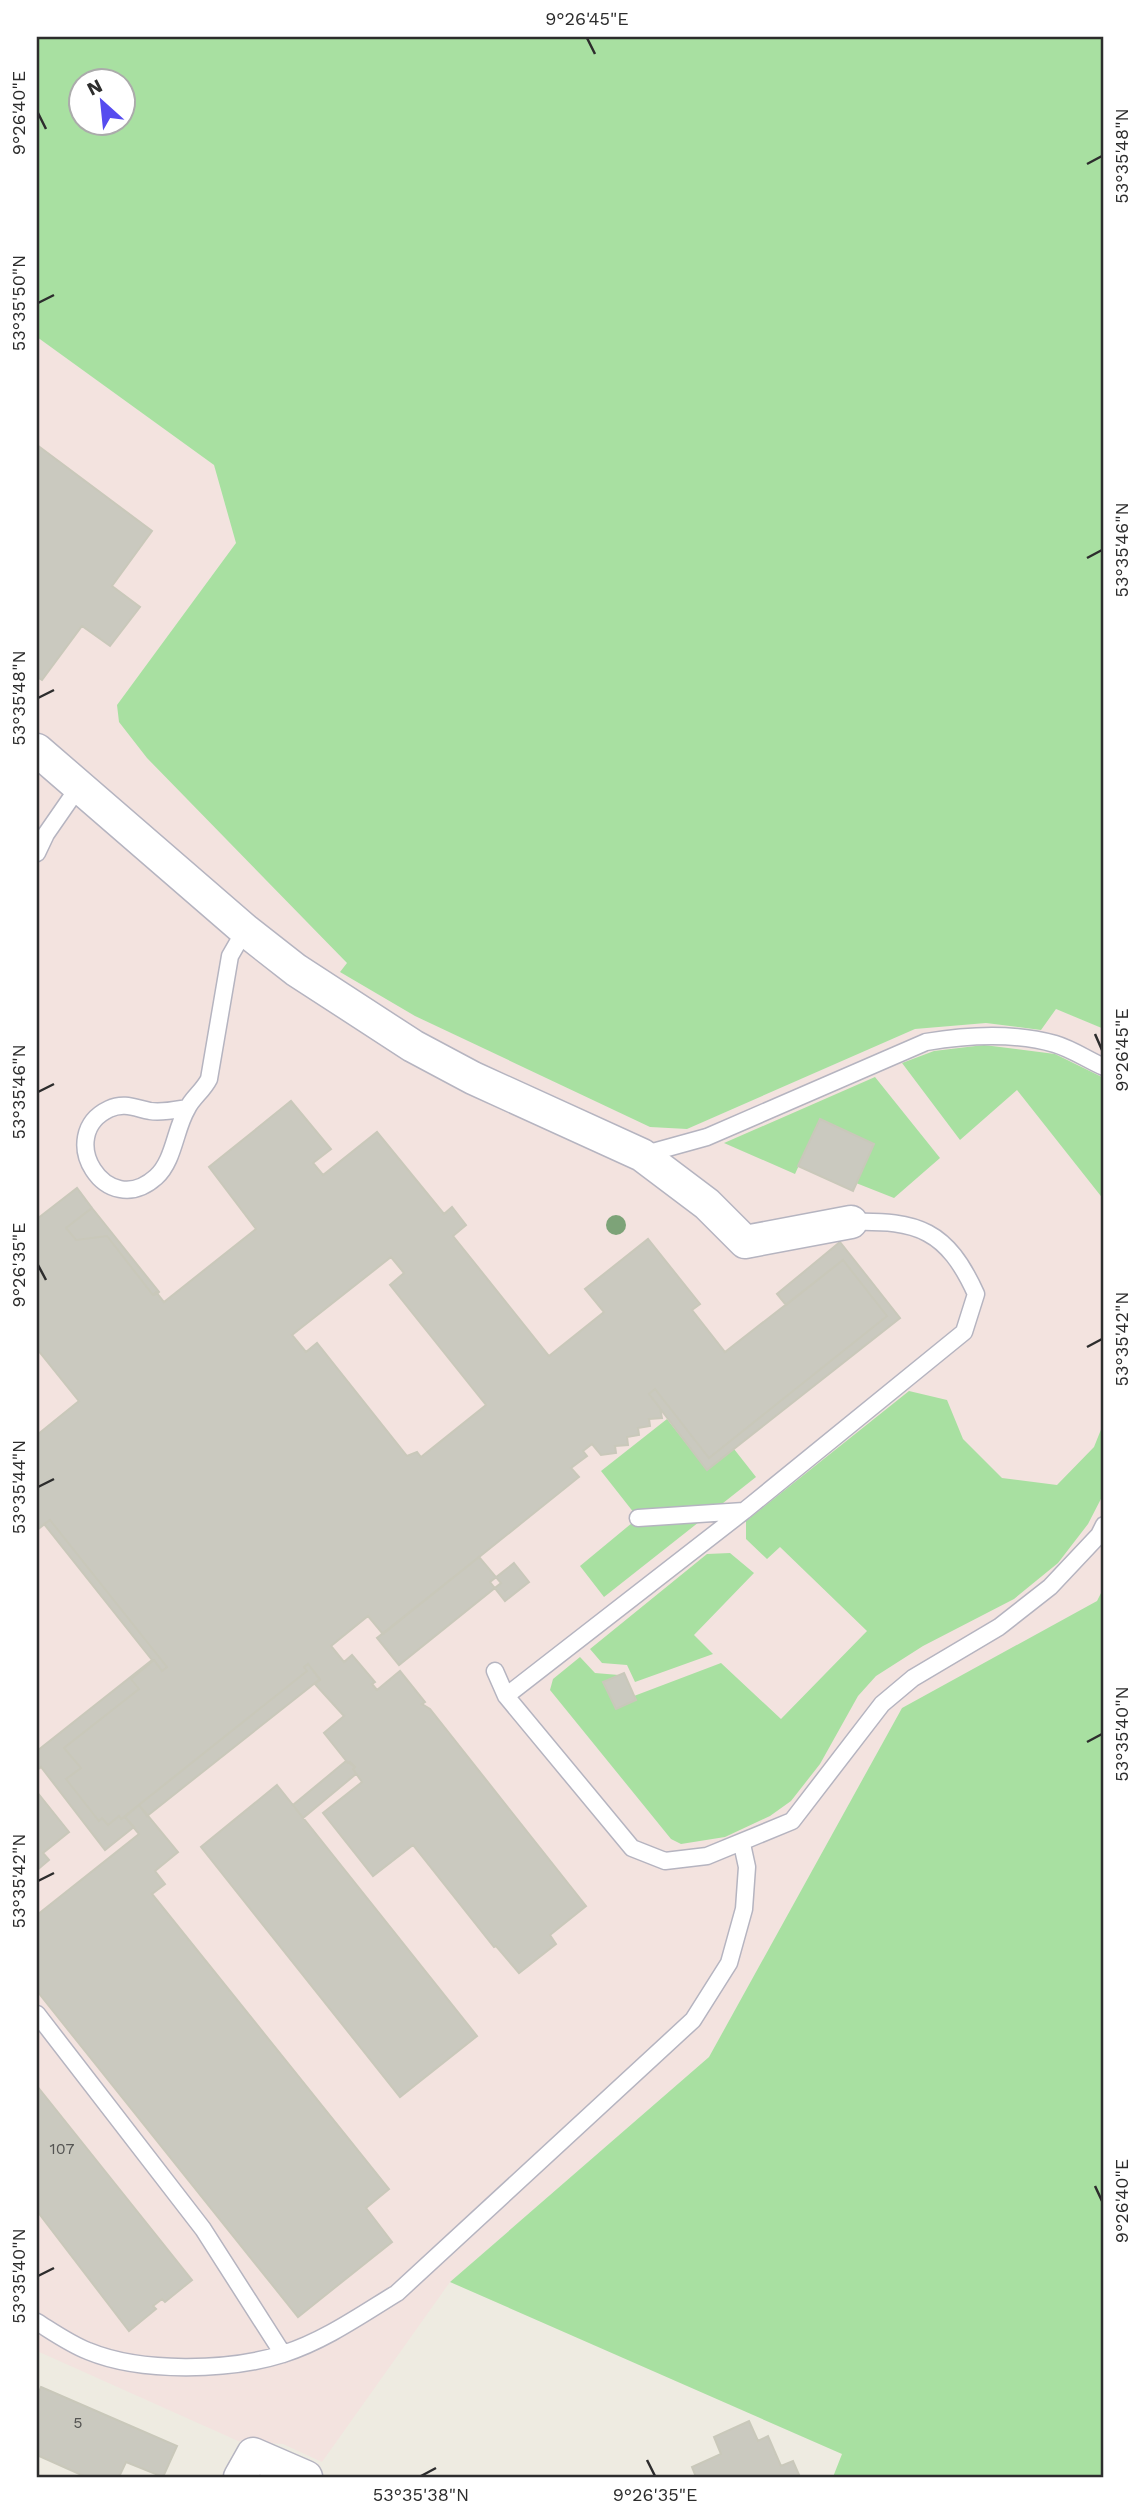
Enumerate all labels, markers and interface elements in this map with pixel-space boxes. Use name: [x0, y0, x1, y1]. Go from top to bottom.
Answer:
text: 9°26'45"E: [545, 8, 629, 29]
north arrow: [66, 66, 136, 136]
text: 9°26'40"E: [8, 71, 29, 155]
text: N: [83, 74, 106, 101]
text: 53°35'48"N: [1111, 108, 1132, 204]
text: 53°35'50"N: [8, 255, 29, 351]
text: 53°35'46"N: [1111, 502, 1132, 598]
text: 53°35'48"N: [8, 650, 29, 746]
text: 9°26'45"E: [1111, 1008, 1132, 1092]
text: 53°35'46"N: [8, 1044, 29, 1140]
text: 9°26'35"E: [8, 1223, 29, 1307]
text: 53°35'42"N: [1111, 1292, 1132, 1386]
text: 53°35'44"N: [8, 1440, 29, 1534]
text: 53°35'40"N: [1111, 1686, 1132, 1782]
text: 53°35'42"N: [8, 1834, 29, 1928]
house number: 107: [50, 2139, 74, 2158]
text: 9°26'40"E: [1111, 2159, 1132, 2243]
text: 53°35'40"N: [8, 2228, 29, 2324]
house number: 5: [73, 2413, 83, 2432]
text: 53°35'38"N: [373, 2484, 469, 2505]
text: 9°26'35"E: [613, 2484, 697, 2505]

